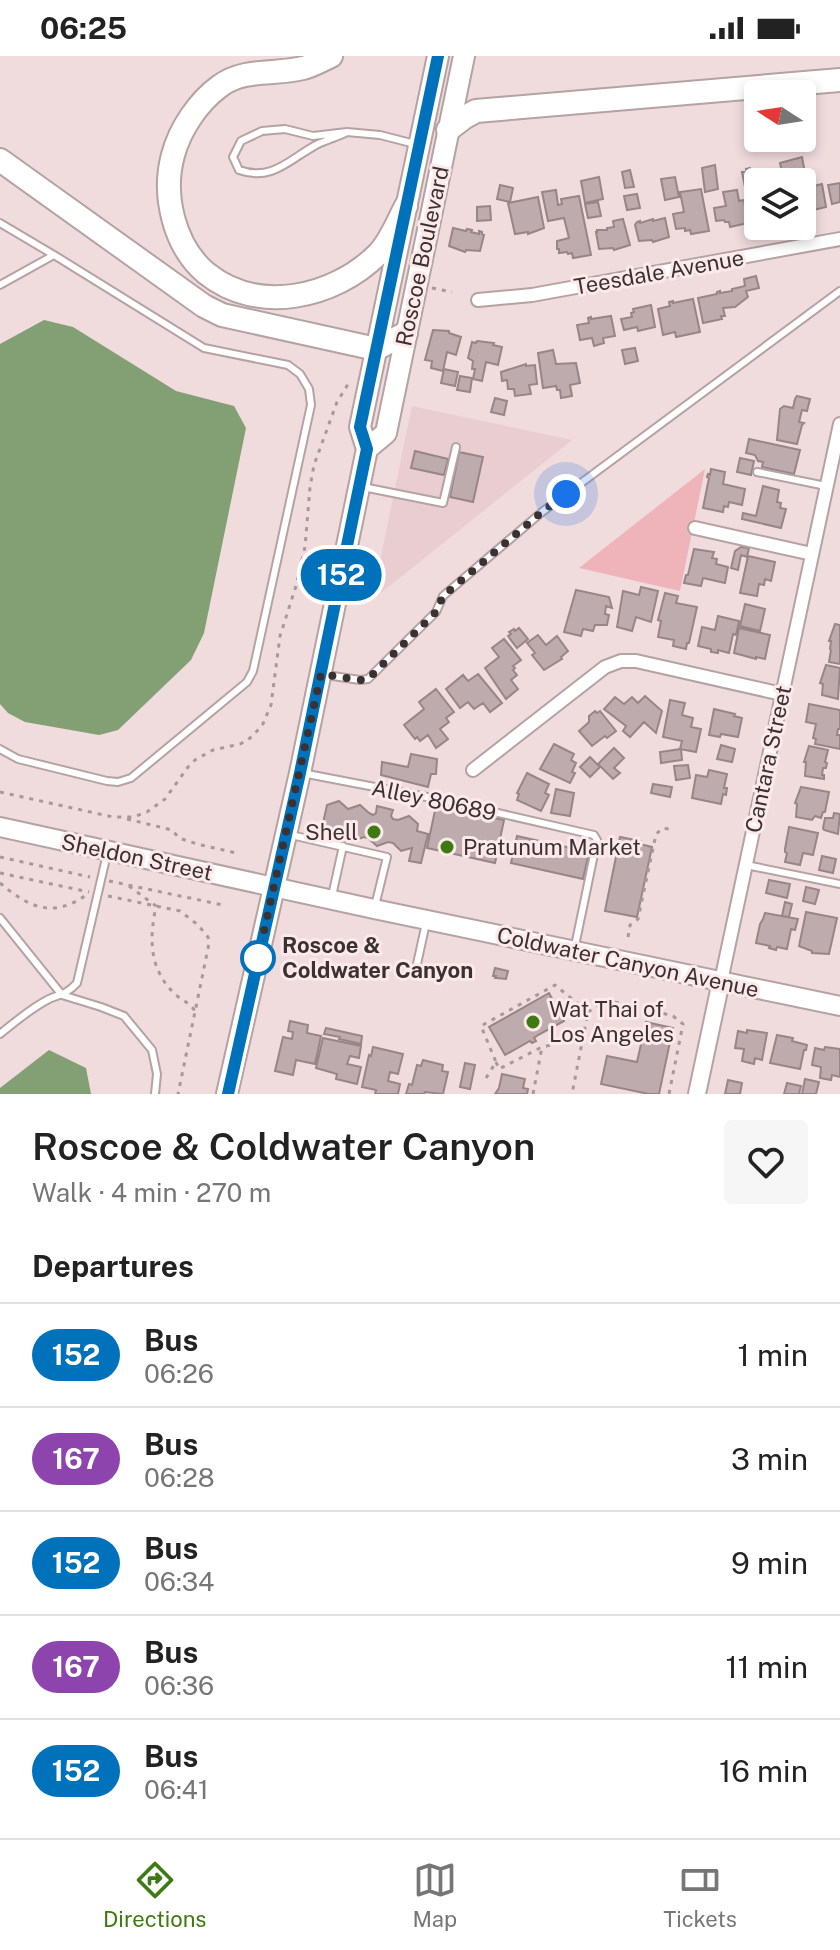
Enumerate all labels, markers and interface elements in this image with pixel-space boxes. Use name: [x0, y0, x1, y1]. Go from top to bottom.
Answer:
text: 06:25: [40, 10, 127, 46]
north arrow: [744, 80, 816, 152]
map controls: [744, 80, 816, 240]
street label: Roscoe Boulevard: [390, 164, 454, 348]
button: layers: [744, 168, 816, 240]
street label: Teesdale Avenue: [572, 244, 746, 300]
your location: [546, 474, 586, 514]
line badge: 152: [295, 549, 387, 601]
text: 152: [317, 558, 365, 591]
street label: Cantara Street: [740, 683, 796, 835]
street label: Alley 80689: [370, 774, 498, 826]
place label: Shell: [305, 819, 358, 845]
marker: Shell: [365, 823, 383, 841]
street label: Sheldon Street: [59, 828, 215, 886]
place label: Pratunum Market: [463, 834, 641, 860]
marker: Pratunum Market: [438, 838, 456, 856]
street label: Coldwater Canyon Avenue: [495, 922, 761, 1002]
place label: Roscoe & Coldwater Canyon: [282, 932, 473, 983]
marker: Roscoe & Coldwater Canyon: [241, 941, 275, 975]
place label: Wat Thai of Los Angeles: [549, 996, 674, 1047]
marker: Wat Thai of Los Angeles: [524, 1013, 542, 1031]
button: heart: [724, 1120, 808, 1204]
text: Roscoe & Coldwater Canyon: [32, 1124, 535, 1169]
text: Walk · 4 min · 270 m: [32, 1177, 271, 1208]
text: Departures: [32, 1248, 194, 1284]
text: Bus: [144, 1322, 198, 1358]
text: 1 min: [738, 1337, 808, 1373]
text: 152: [52, 1338, 100, 1371]
text: 06:26: [144, 1358, 214, 1389]
text: Bus: [144, 1426, 198, 1462]
text: 3 min: [731, 1441, 808, 1477]
text: 167: [52, 1442, 100, 1475]
text: 06:28: [144, 1462, 215, 1493]
text: Bus: [144, 1530, 198, 1566]
text: 9 min: [731, 1545, 808, 1581]
text: 152: [52, 1546, 100, 1579]
text: 06:34: [144, 1566, 214, 1597]
text: Bus: [144, 1634, 198, 1670]
text: 11 min: [725, 1649, 808, 1685]
text: 167: [52, 1650, 100, 1683]
text: 06:36: [144, 1670, 214, 1701]
text: Bus: [144, 1738, 198, 1774]
text: 16 min: [719, 1753, 808, 1789]
text: 152: [52, 1754, 100, 1787]
text: 06:41: [144, 1774, 209, 1805]
tab: Directions: [103, 1858, 206, 1932]
tab: Map: [412, 1858, 457, 1932]
tab: Tickets: [663, 1858, 737, 1932]

